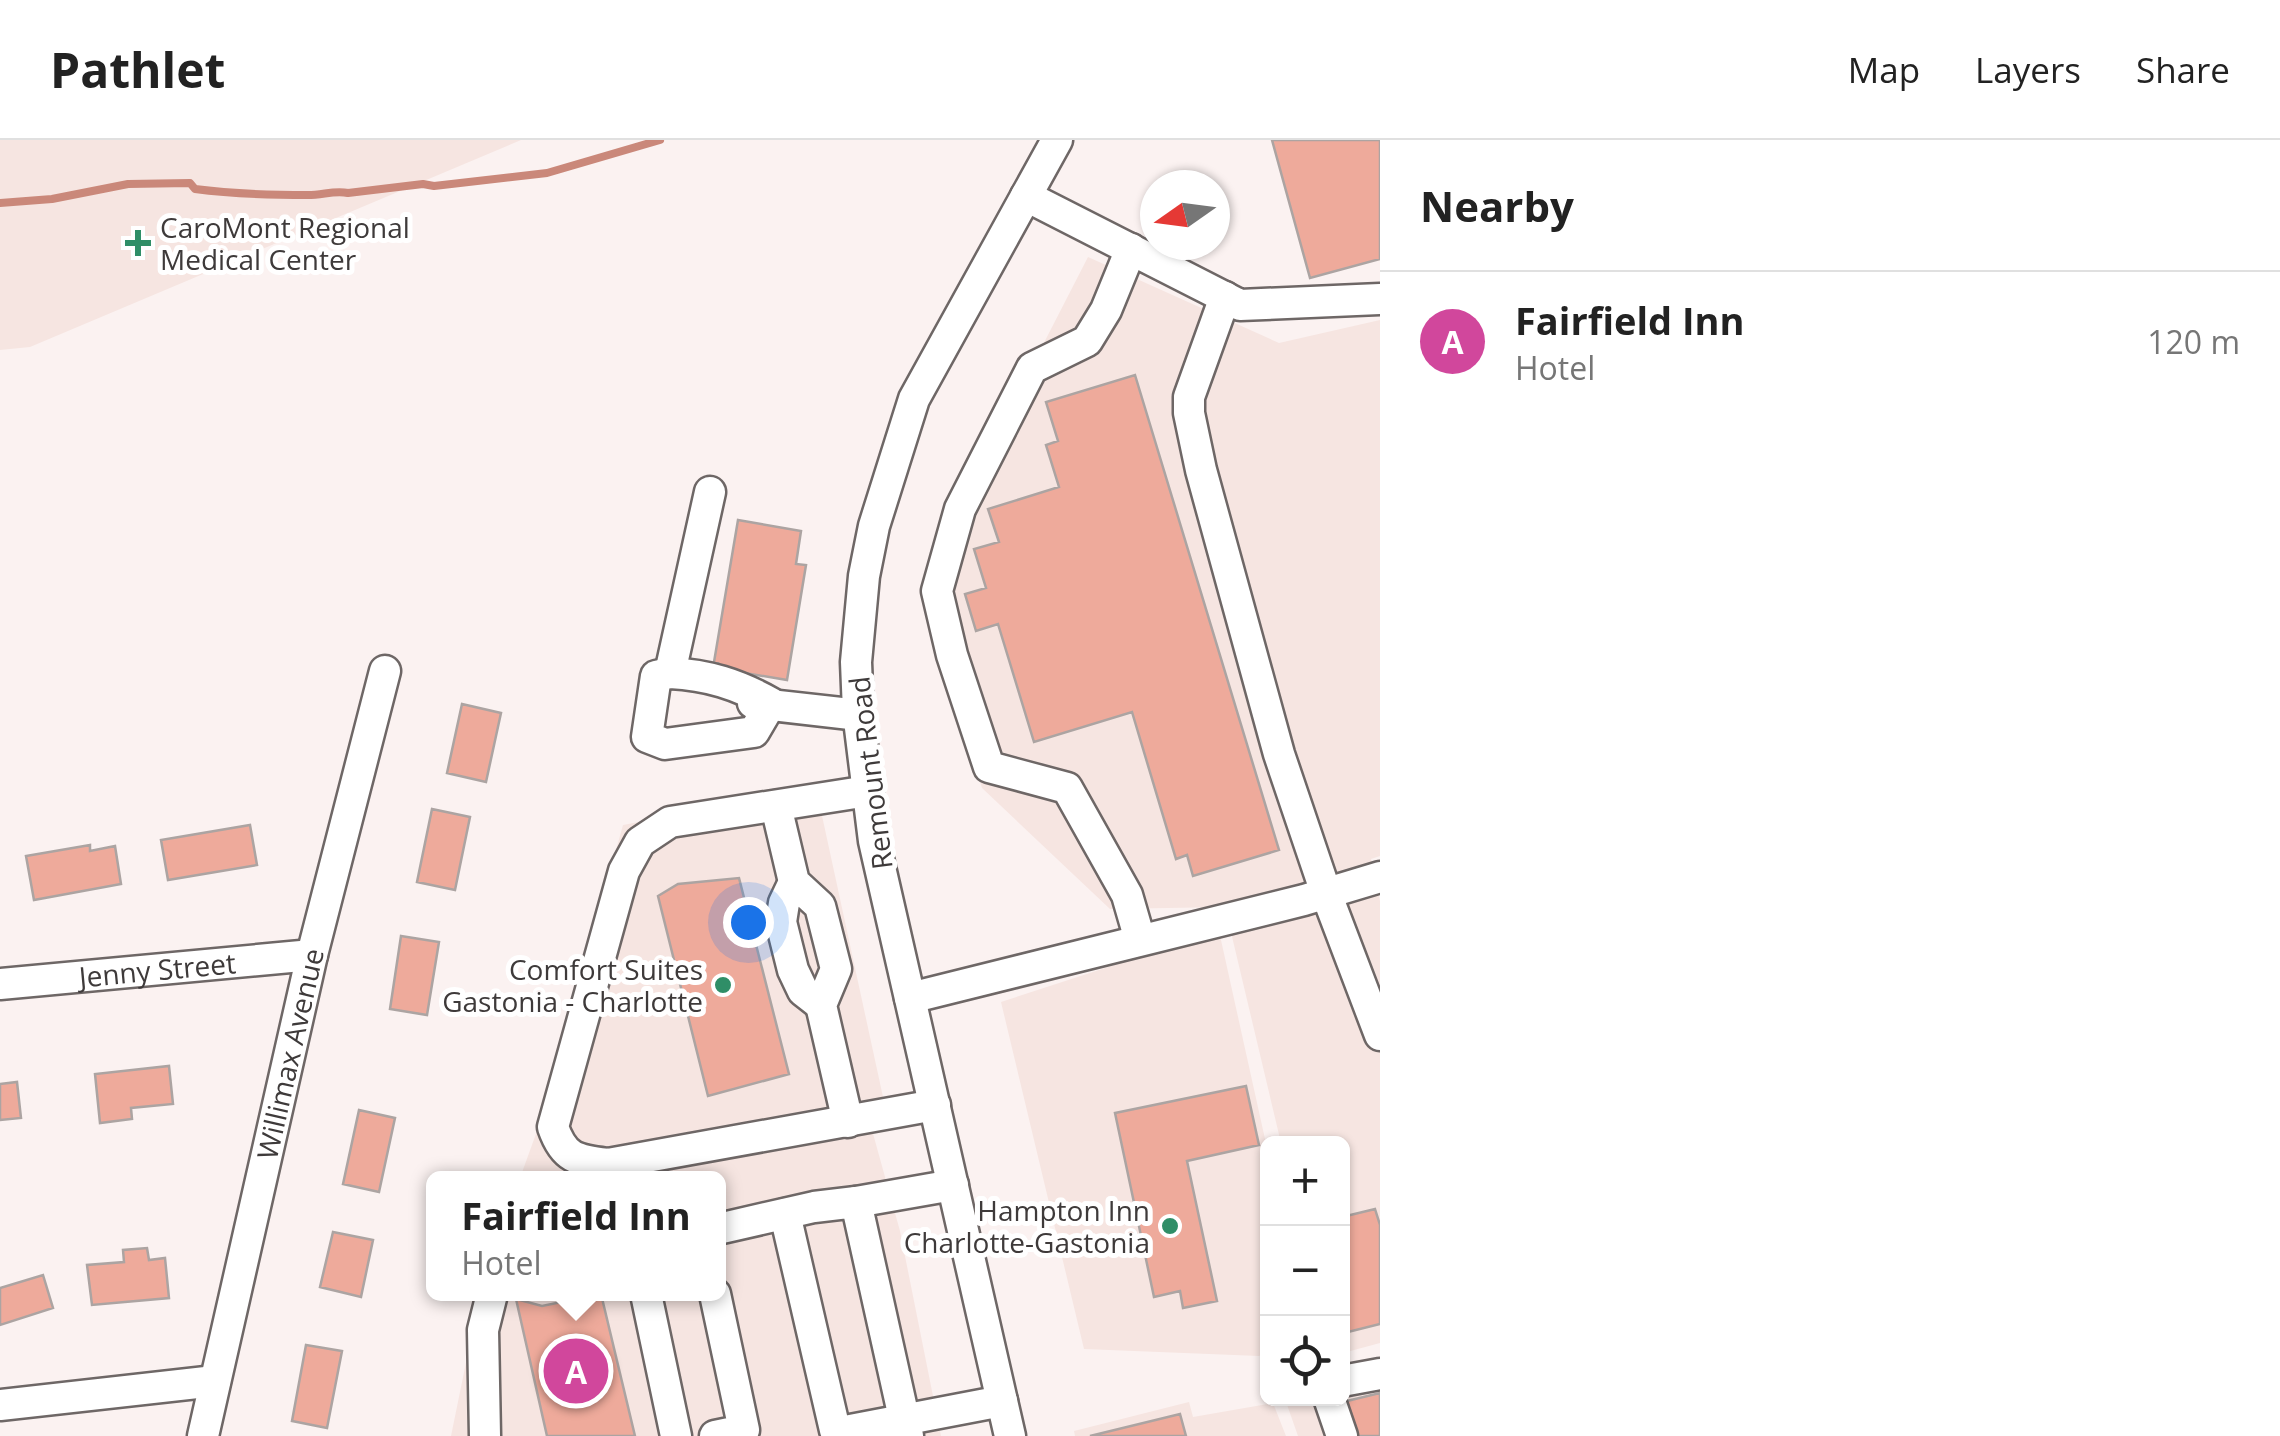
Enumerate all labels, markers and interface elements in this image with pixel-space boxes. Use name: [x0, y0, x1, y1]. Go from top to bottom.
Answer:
text: Pathlet: [50, 37, 225, 102]
text: Map: [1848, 46, 1920, 93]
text: Layers: [1975, 46, 2081, 93]
text: Share: [2136, 46, 2230, 93]
north arrow: [1140, 170, 1230, 260]
text: Nearby: [1420, 177, 1574, 234]
place label: CaroMont Regional Medical Center: [160, 208, 410, 278]
marker: CaroMont Regional Medical Center: [125, 230, 151, 256]
text: Fairfield Inn: [1515, 294, 1744, 346]
text: A: [1441, 320, 1464, 363]
text: 120 m: [2147, 320, 2240, 363]
text: Hotel: [1515, 346, 1595, 389]
street label: Remount Road: [839, 674, 901, 872]
your location: [723, 897, 774, 948]
street label: Jenny Street: [74, 943, 237, 996]
street label: Willimax Avenue: [247, 945, 332, 1163]
place label: Comfort Suites Gastonia - Charlotte: [442, 950, 703, 1020]
marker: Comfort Suites Gastonia - Charlotte: [712, 974, 734, 996]
map controls: [1260, 1136, 1350, 1406]
button: +: [1260, 1136, 1350, 1226]
popup: [426, 1171, 726, 1301]
text: Fairfield Inn: [461, 1189, 691, 1241]
place label: Hampton Inn Charlotte-Gastonia: [904, 1191, 1150, 1261]
marker: Hampton Inn Charlotte-Gastonia: [1159, 1215, 1181, 1237]
button: −: [1260, 1226, 1350, 1316]
text: Hotel: [461, 1241, 542, 1284]
button: locate: [1260, 1316, 1350, 1406]
pin: A: [544, 1334, 608, 1408]

